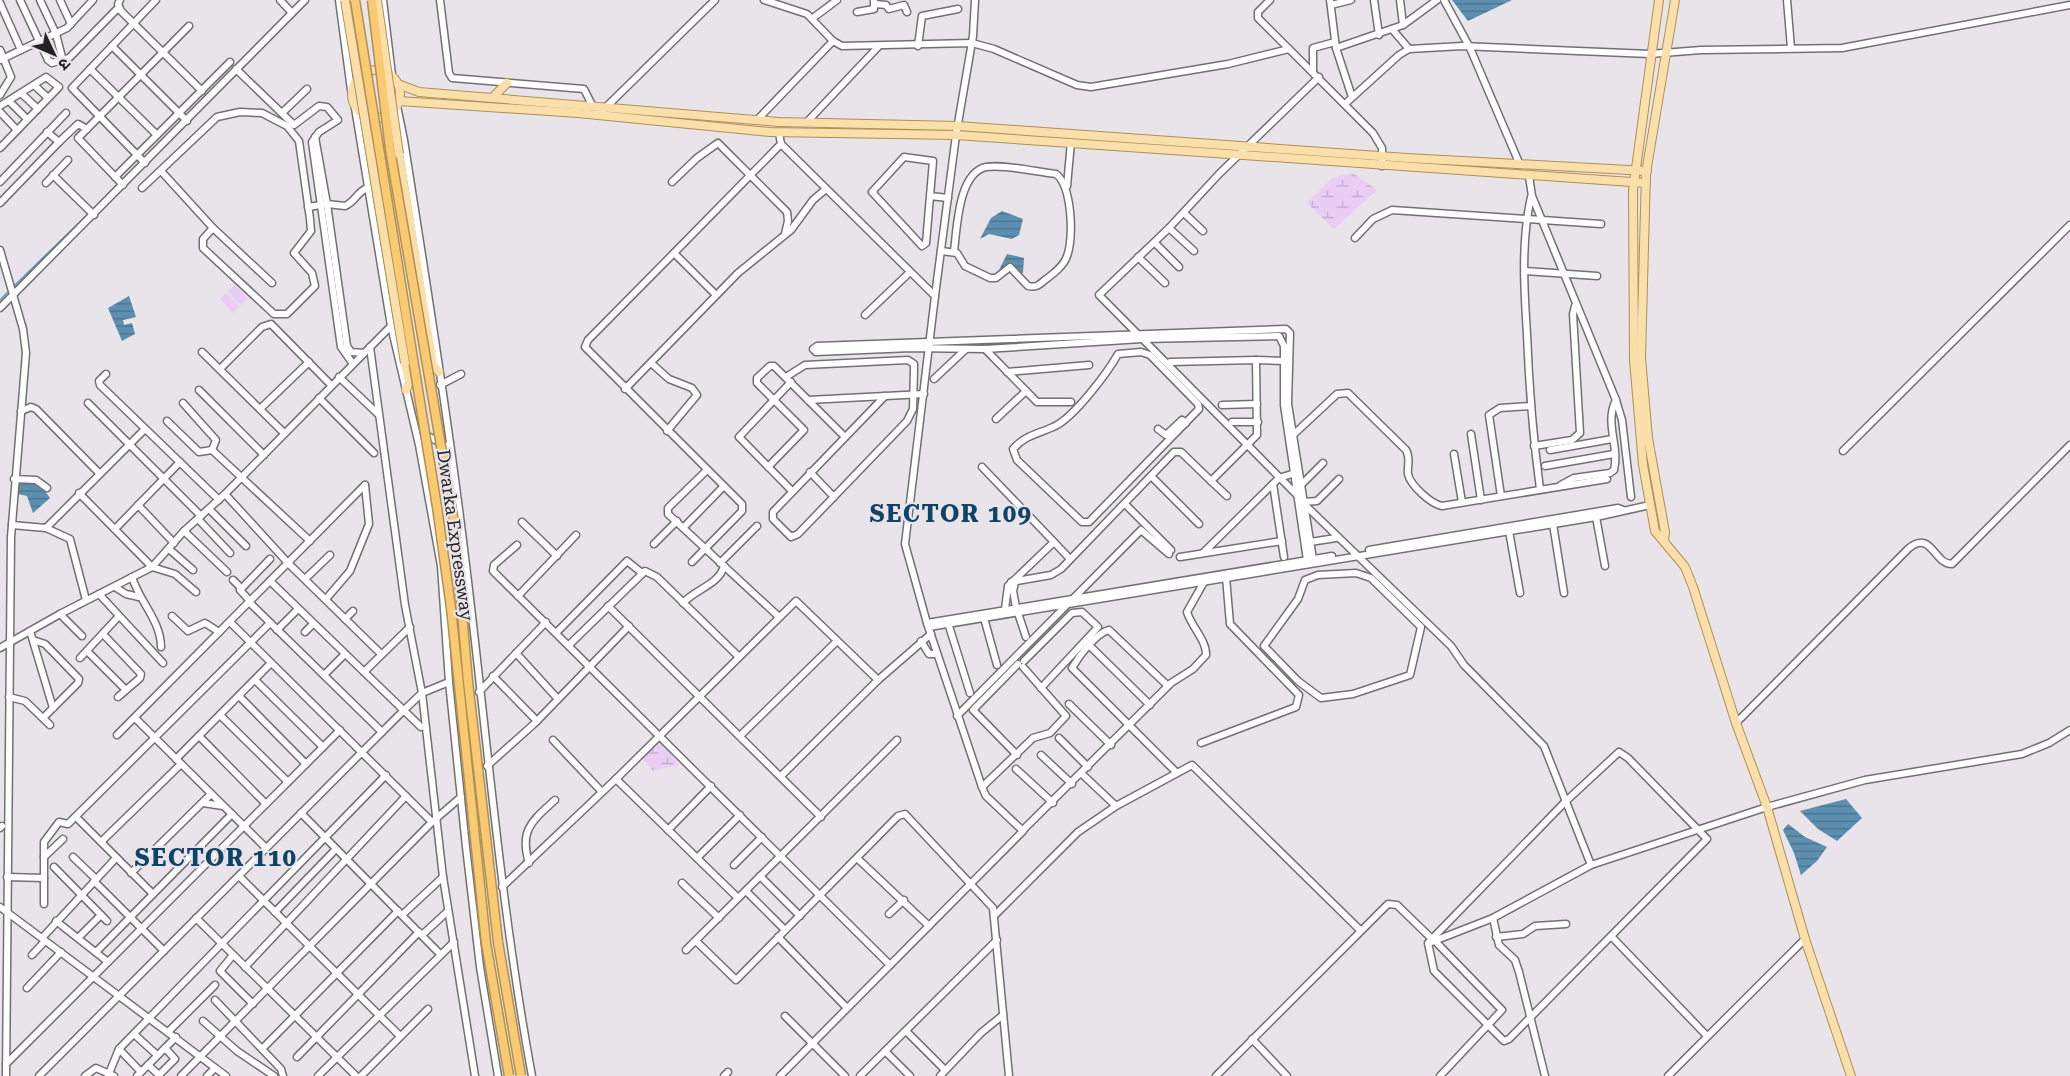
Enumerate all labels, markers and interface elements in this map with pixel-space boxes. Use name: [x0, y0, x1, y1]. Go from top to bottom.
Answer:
north arrow: [24, 24, 84, 84]
text: उ: [54, 54, 75, 74]
street label: Dwarka Expressway: [433, 448, 478, 622]
district label: SECTOR 109: [869, 500, 1033, 528]
district label: SECTOR 110: [134, 844, 298, 872]

